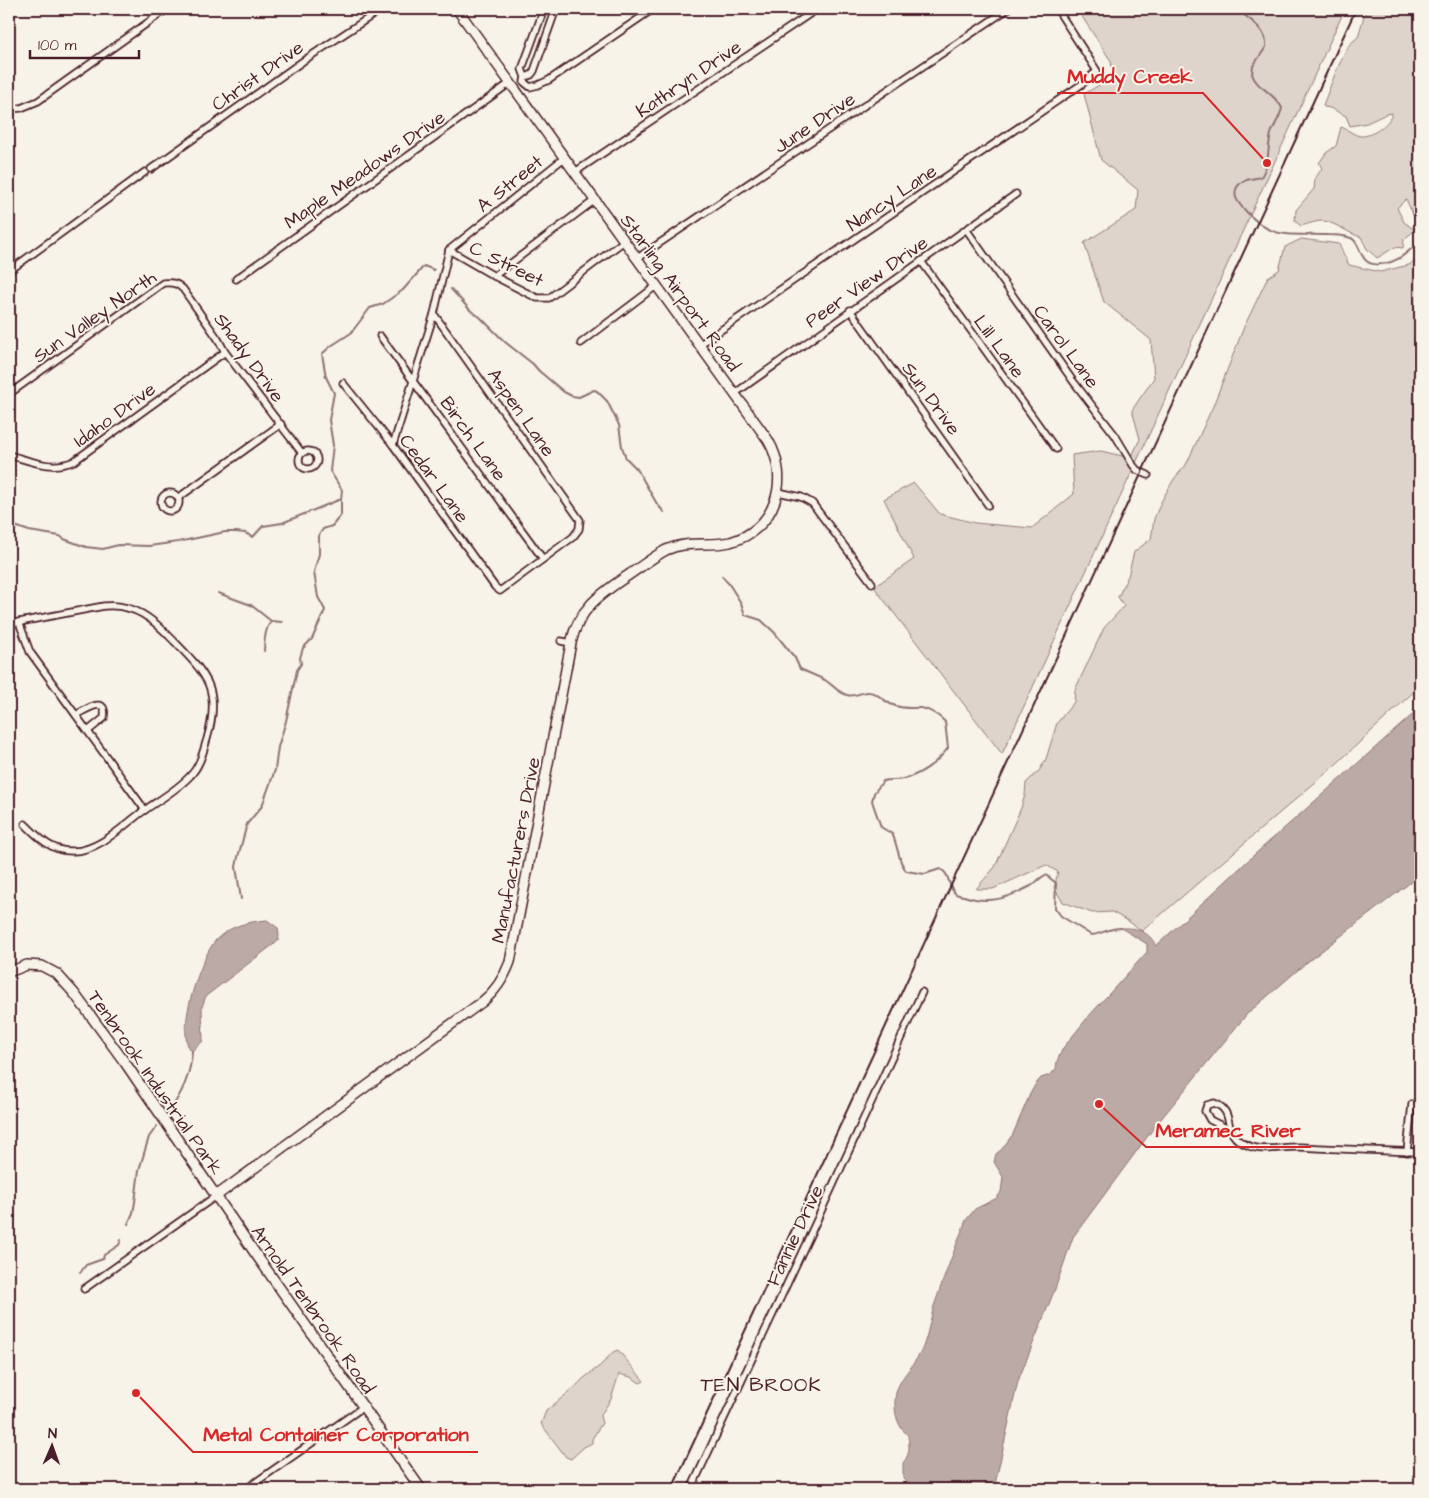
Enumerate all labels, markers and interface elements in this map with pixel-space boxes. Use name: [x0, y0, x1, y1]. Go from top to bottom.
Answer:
scale bar: [30, 28, 139, 60]
street label: Kathryn Drive: [631, 34, 748, 125]
text: 100 m: [38, 35, 77, 56]
street label: Christ Drive: [206, 35, 309, 118]
callout: Muddy Creek: [1057, 58, 1203, 93]
text: Muddy Creek: [1067, 63, 1193, 92]
street label: June Drive: [769, 86, 861, 160]
street label: Maple Meadows Drive: [279, 104, 451, 236]
street label: A Street: [471, 149, 549, 219]
street label: Nancy Lane: [841, 158, 943, 239]
street label: Starling Airport Road: [613, 208, 746, 378]
street label: Peer View Drive: [800, 230, 934, 335]
street label: C Street: [465, 235, 548, 294]
street label: Sun Valley North: [28, 264, 163, 371]
street label: Carol Lane: [1026, 300, 1105, 394]
street label: Shady Drive: [206, 308, 291, 409]
street label: Lill Lane: [967, 310, 1031, 384]
street label: Sun Drive: [895, 357, 967, 441]
street label: Aspen Lane: [480, 363, 561, 462]
street label: Idaho Drive: [68, 376, 162, 454]
street label: Birch Lane: [433, 391, 513, 487]
street label: Cedar Lane: [392, 429, 475, 529]
street label: Manufacturers Drive: [485, 755, 548, 946]
street label: Tenbrook Industrial Park: [81, 985, 229, 1181]
callout: Meramec River: [1146, 1112, 1311, 1147]
text: Meramec River: [1155, 1117, 1302, 1145]
street label: Fannie Drive: [760, 1181, 831, 1290]
street label: Arnold Tenbrook Road: [244, 1220, 381, 1400]
district label: TEN BROOK: [700, 1371, 822, 1399]
callout: Metal Container Corporation: [193, 1417, 478, 1452]
north arrow: [28, 1420, 78, 1470]
text: Metal Container Corporation: [203, 1421, 469, 1449]
text: N: [48, 1424, 57, 1444]

